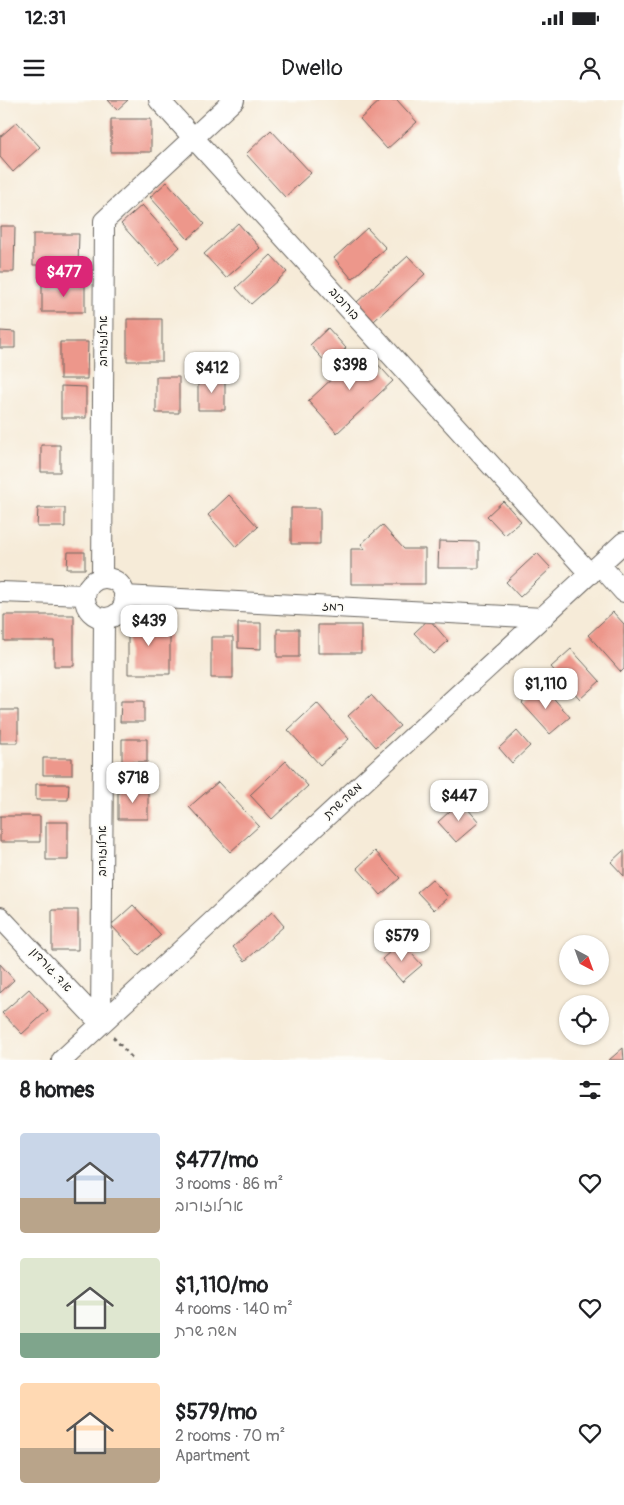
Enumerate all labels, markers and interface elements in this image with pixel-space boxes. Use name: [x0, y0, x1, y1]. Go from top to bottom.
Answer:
text: 12:31: [25, 6, 66, 30]
icon: menu: [20, 54, 48, 82]
text: Dwello: [281, 54, 343, 82]
icon: person: [576, 54, 604, 82]
pin: $477: [34, 256, 94, 298]
text: $477: [47, 262, 81, 282]
street label: בורוכוב: [326, 285, 362, 323]
street label: ארלוזורוב: [96, 315, 111, 367]
pin: $398: [320, 348, 380, 391]
pin: $412: [182, 352, 242, 394]
text: $398: [333, 355, 367, 375]
text: $412: [195, 358, 229, 378]
street label: רמז: [322, 599, 344, 615]
pin: $439: [119, 604, 179, 647]
text: $439: [131, 611, 167, 631]
pin: $1,110: [505, 668, 587, 710]
text: $1,110: [525, 674, 567, 694]
pin: $718: [103, 762, 163, 804]
text: $718: [117, 768, 149, 788]
street label: משה שרת: [320, 780, 365, 823]
pin: $447: [429, 780, 489, 822]
text: $447: [441, 786, 477, 806]
street label: ארלוזורוב: [95, 825, 110, 877]
pin: $579: [372, 920, 432, 962]
text: $579: [385, 926, 419, 946]
north arrow: [559, 935, 609, 985]
map controls: [559, 935, 609, 1045]
street label: א.ד. גורדון: [27, 945, 75, 995]
button: locate: [559, 995, 609, 1045]
icon: filters: [576, 1076, 604, 1104]
text: 8 homes: [20, 1077, 94, 1104]
text: $477/mo: [175, 1147, 258, 1174]
icon: home: [60, 1153, 120, 1213]
icon: heart: [576, 1169, 604, 1197]
text: 3 rooms · 86 m²: [175, 1174, 283, 1194]
text: ארלוזורוב: [175, 1196, 243, 1216]
text: $1,110/mo: [175, 1272, 268, 1299]
icon: home: [60, 1278, 120, 1338]
icon: heart: [576, 1294, 604, 1322]
text: 4 rooms · 140 m²: [175, 1299, 293, 1319]
text: משה שרת: [175, 1321, 237, 1341]
text: $579/mo: [175, 1399, 257, 1426]
icon: home: [60, 1403, 120, 1463]
icon: heart: [576, 1419, 604, 1447]
text: 2 rooms · 70 m²: [175, 1426, 285, 1446]
text: Apartment: [175, 1446, 250, 1466]

